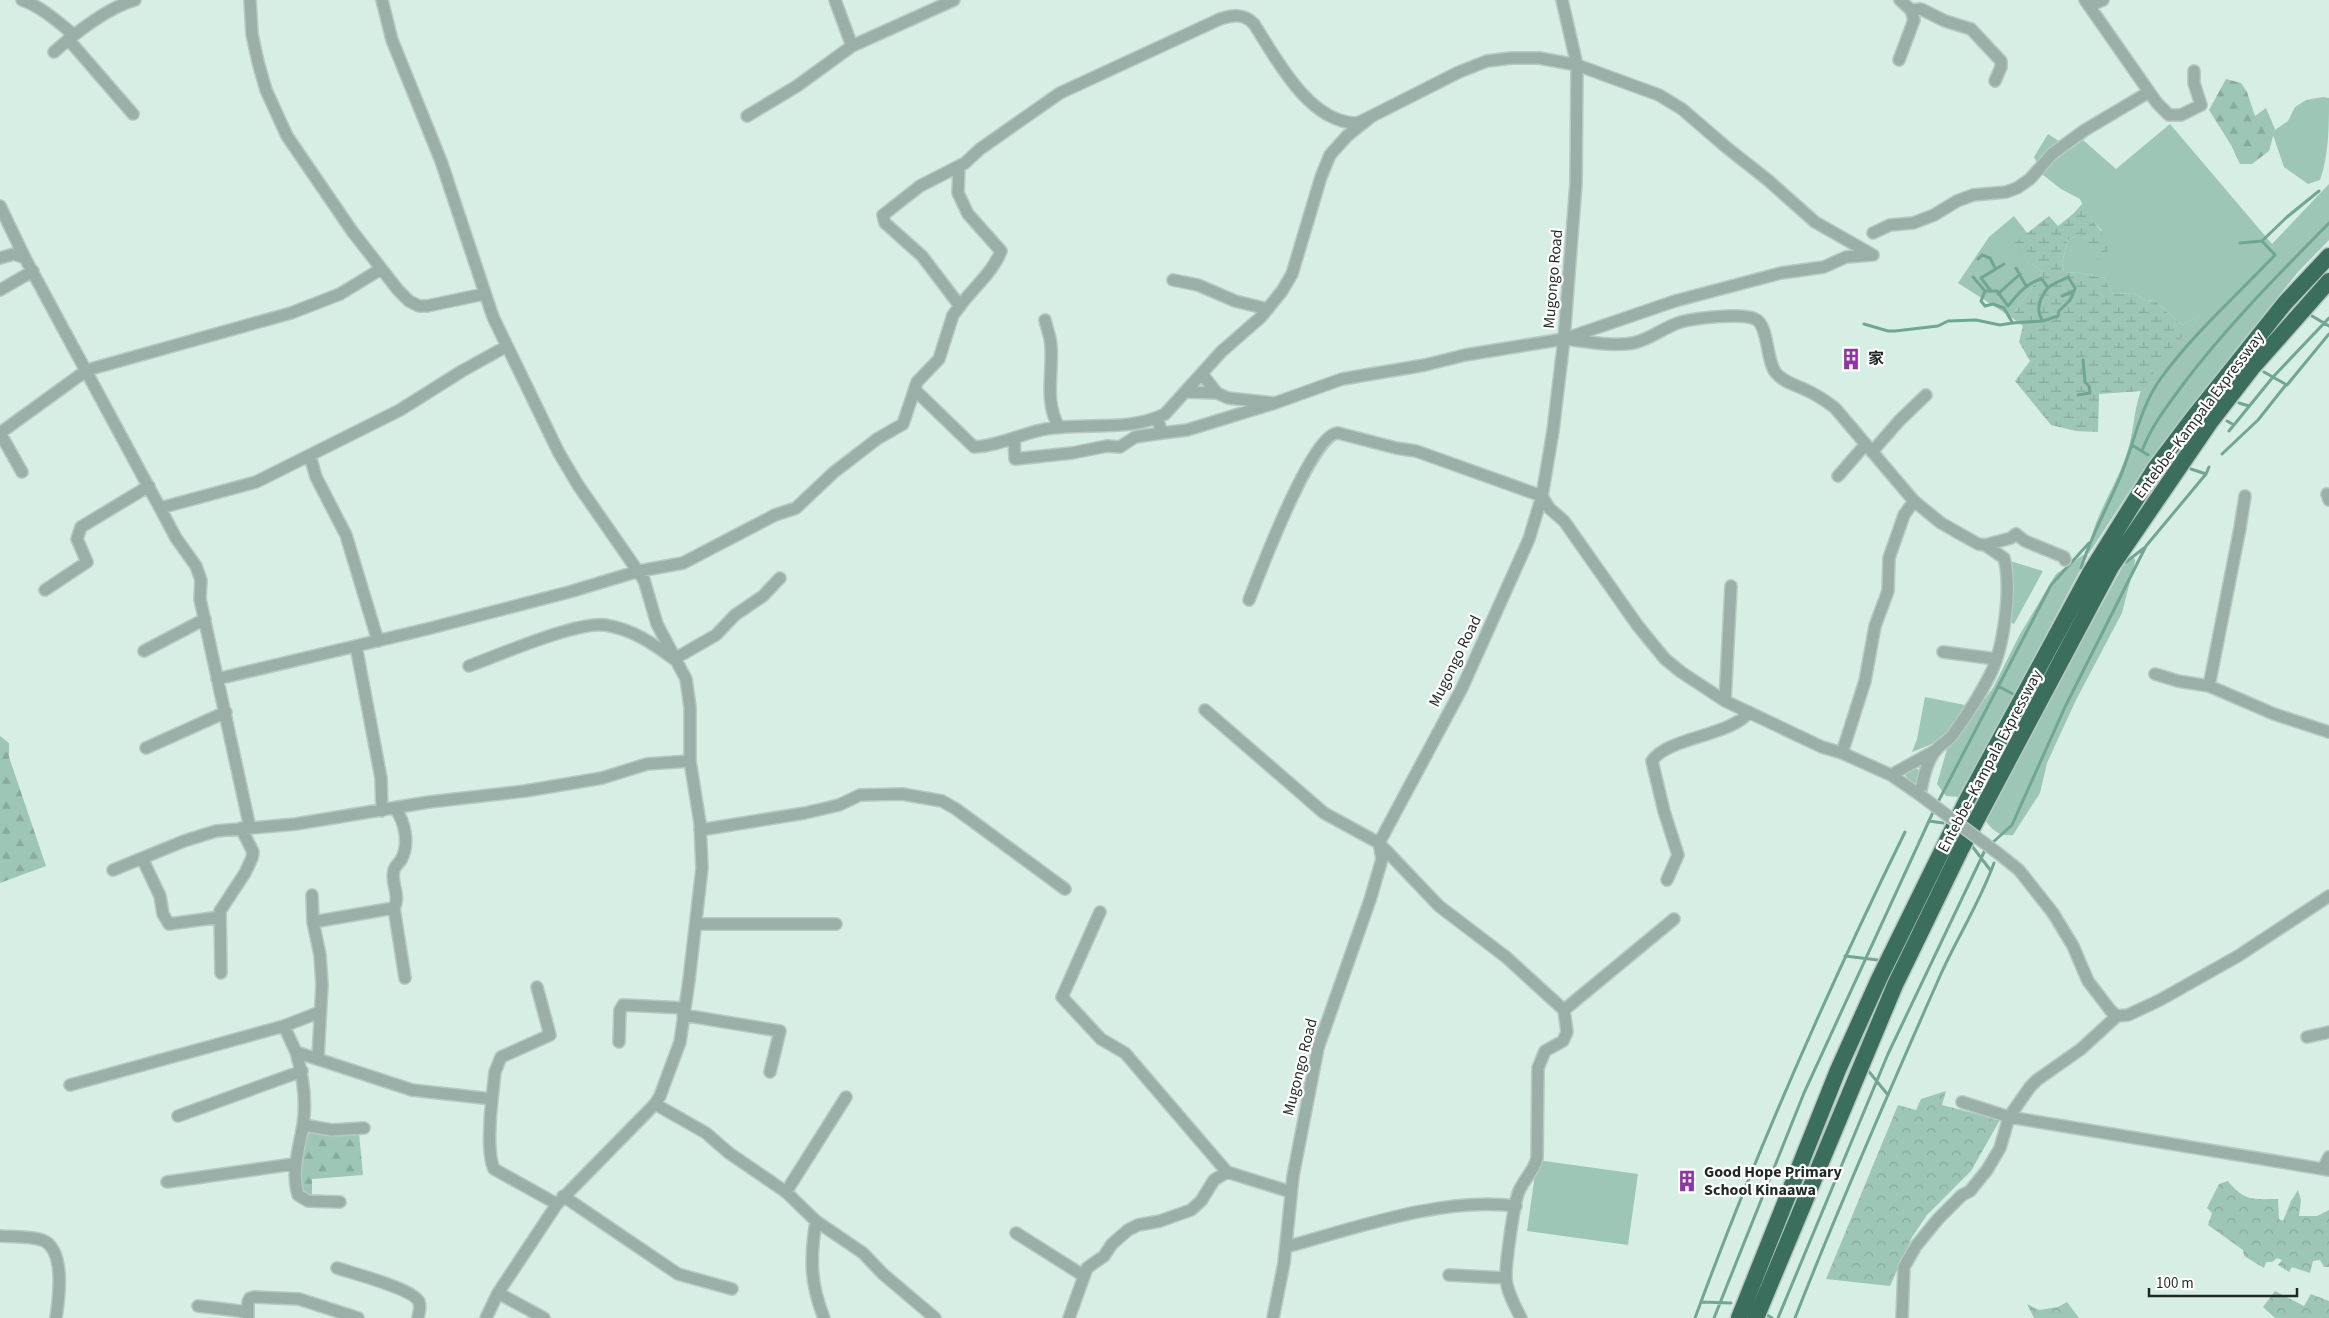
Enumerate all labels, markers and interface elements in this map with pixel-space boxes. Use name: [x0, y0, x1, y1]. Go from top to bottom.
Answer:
street label: Mugongo Road: [1538, 228, 1568, 330]
street label: Entebbe–Kampala Expressway: [2129, 326, 2269, 503]
building icon: 家: [1838, 346, 1864, 372]
place label: 家: [1868, 348, 1884, 370]
street label: Mugongo Road: [1423, 611, 1487, 711]
street label: Entebbe–Kampala Expressway: [1932, 665, 2048, 856]
street label: Mugongo Road: [1277, 1016, 1323, 1118]
place label: Good Hope Primary School Kinaawa: [1704, 1161, 1843, 1201]
building icon: Good Hope Primary School Kinaawa: [1674, 1168, 1700, 1194]
scale bar: [2149, 1266, 2296, 1298]
text: 100 m: [2156, 1273, 2194, 1294]

